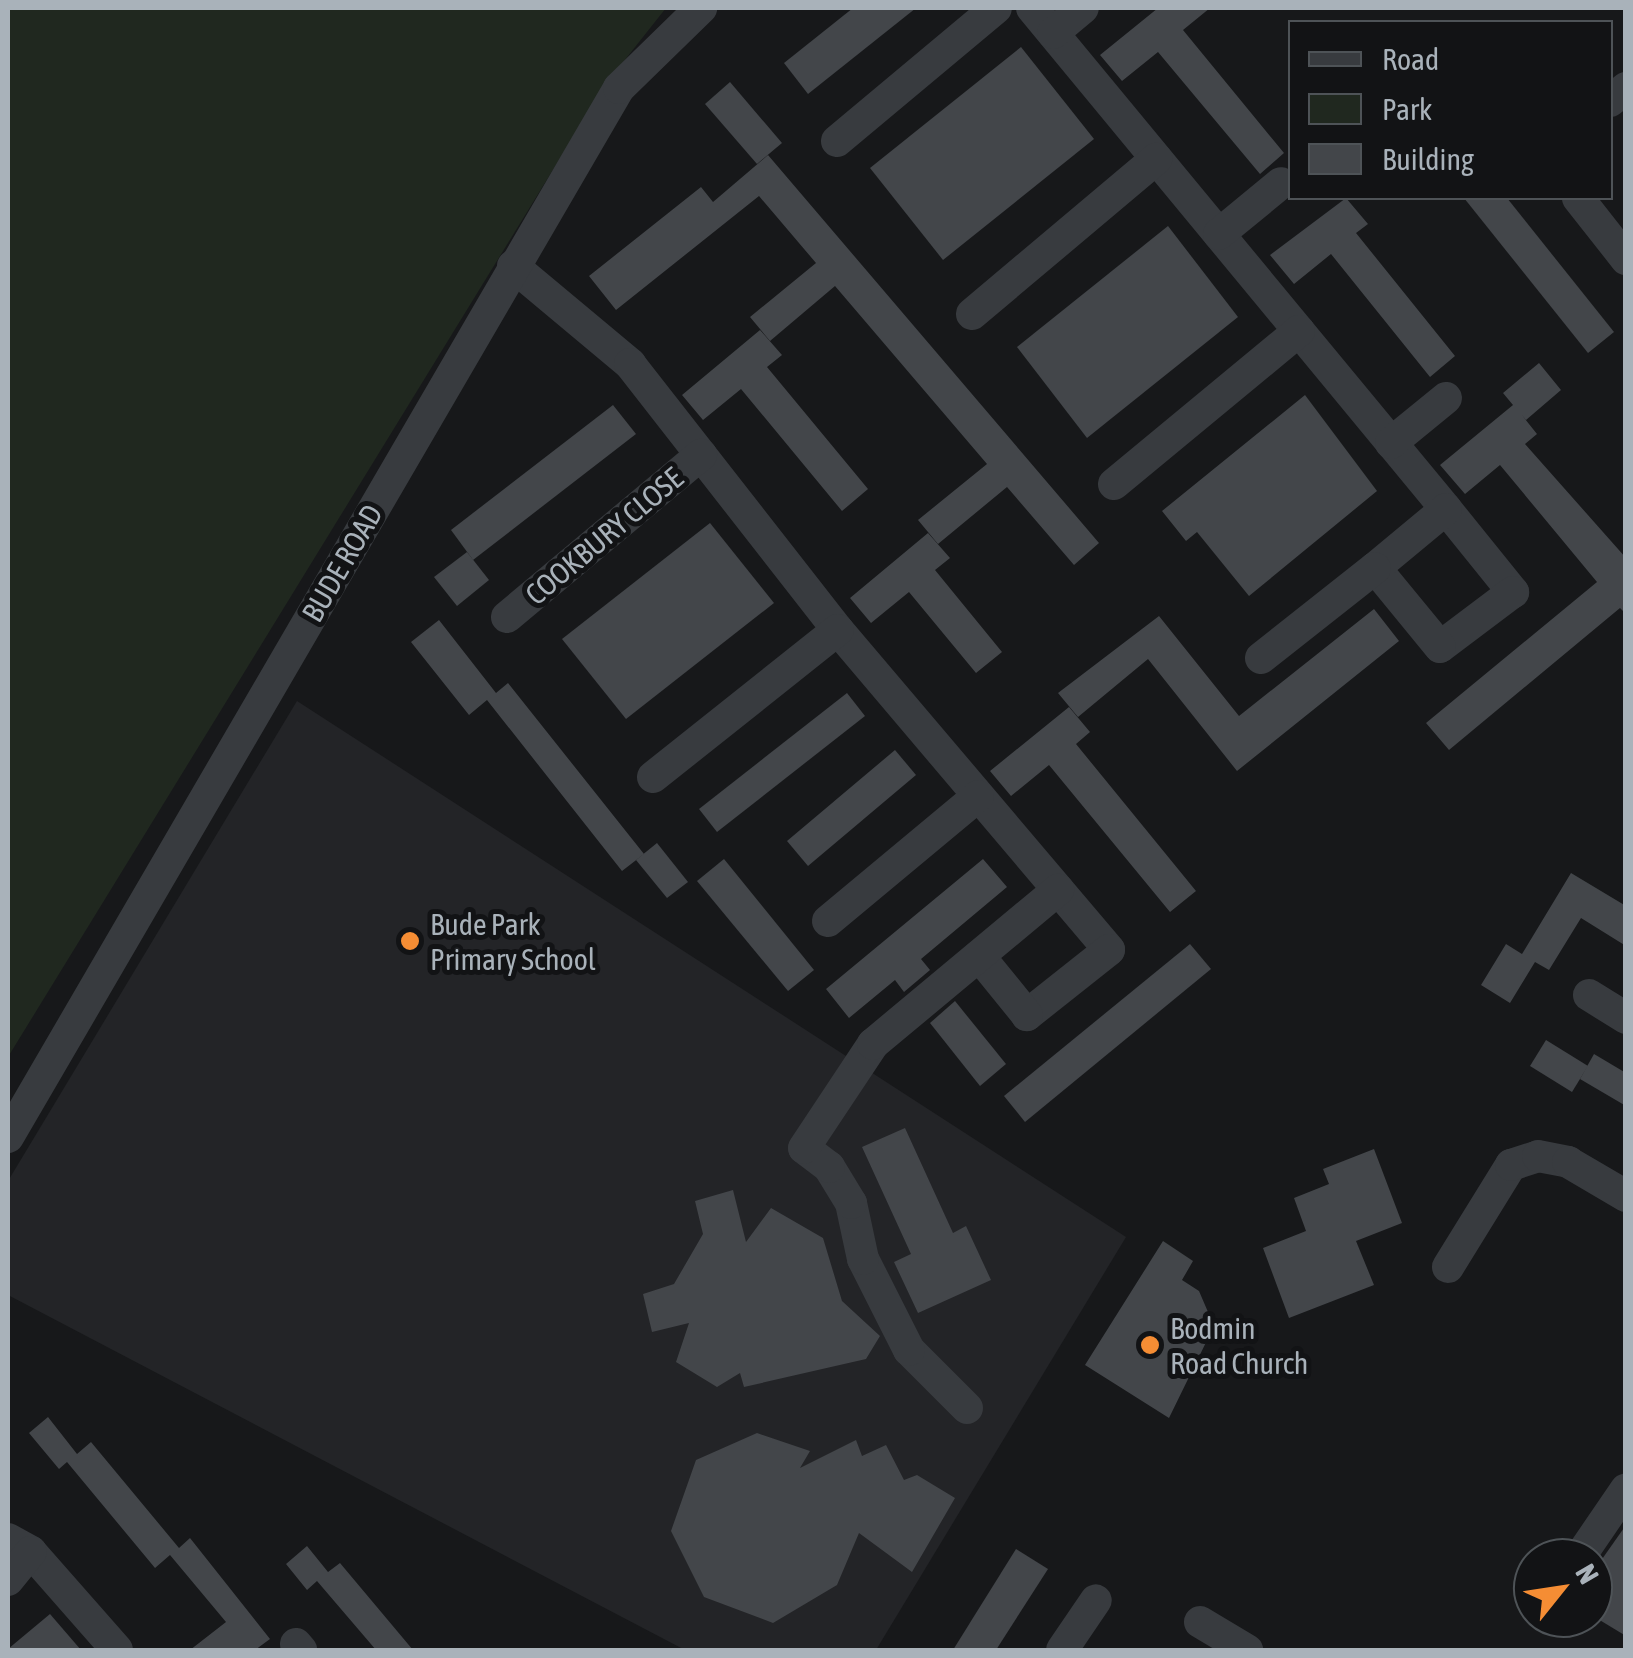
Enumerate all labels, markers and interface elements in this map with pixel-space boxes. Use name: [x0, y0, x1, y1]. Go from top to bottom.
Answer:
legend: [1288, 20, 1613, 200]
text: Road: [1382, 42, 1439, 76]
text: Park: [1382, 92, 1432, 126]
text: Building: [1382, 142, 1474, 176]
street label: COOKBURY CLOSE: [518, 460, 690, 612]
street label: BUDE ROAD: [294, 498, 390, 628]
place label: Bude Park Primary School: [430, 906, 596, 976]
marker: Bude Park Primary School: [399, 930, 421, 952]
place label: Bodmin Road Church: [1170, 1310, 1308, 1380]
marker: Bodmin Road Church: [1139, 1334, 1161, 1356]
north arrow: [1513, 1538, 1613, 1638]
text: N: [1569, 1559, 1605, 1589]

